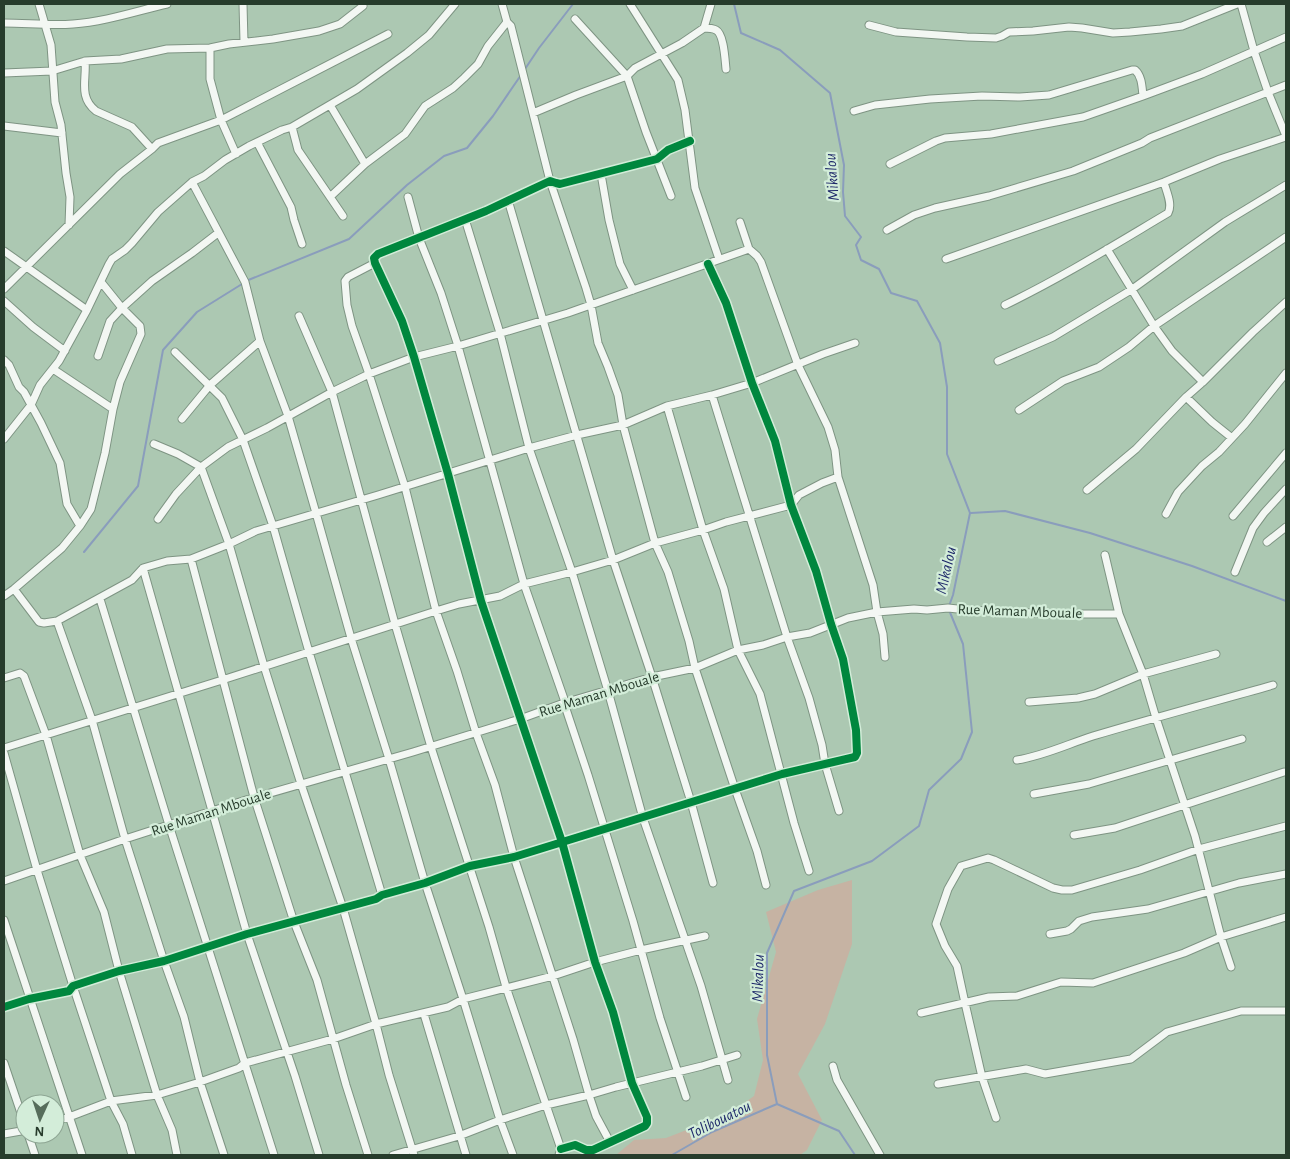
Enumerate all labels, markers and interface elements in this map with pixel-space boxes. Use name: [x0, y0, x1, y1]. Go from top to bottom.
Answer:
water label: Mikalou: [822, 152, 842, 201]
water label: Mikalou: [933, 545, 959, 595]
street label: Rue Maman Mbouale: [957, 602, 1083, 621]
street label: Rue Maman Mbouale: [537, 669, 661, 720]
street label: Rue Maman Mbouale: [150, 786, 273, 839]
water label: Mikalou: [749, 954, 767, 1002]
north arrow: [15, 1094, 65, 1144]
water label: Tolibouatou: [685, 1098, 753, 1142]
text: N: [34, 1124, 45, 1138]

